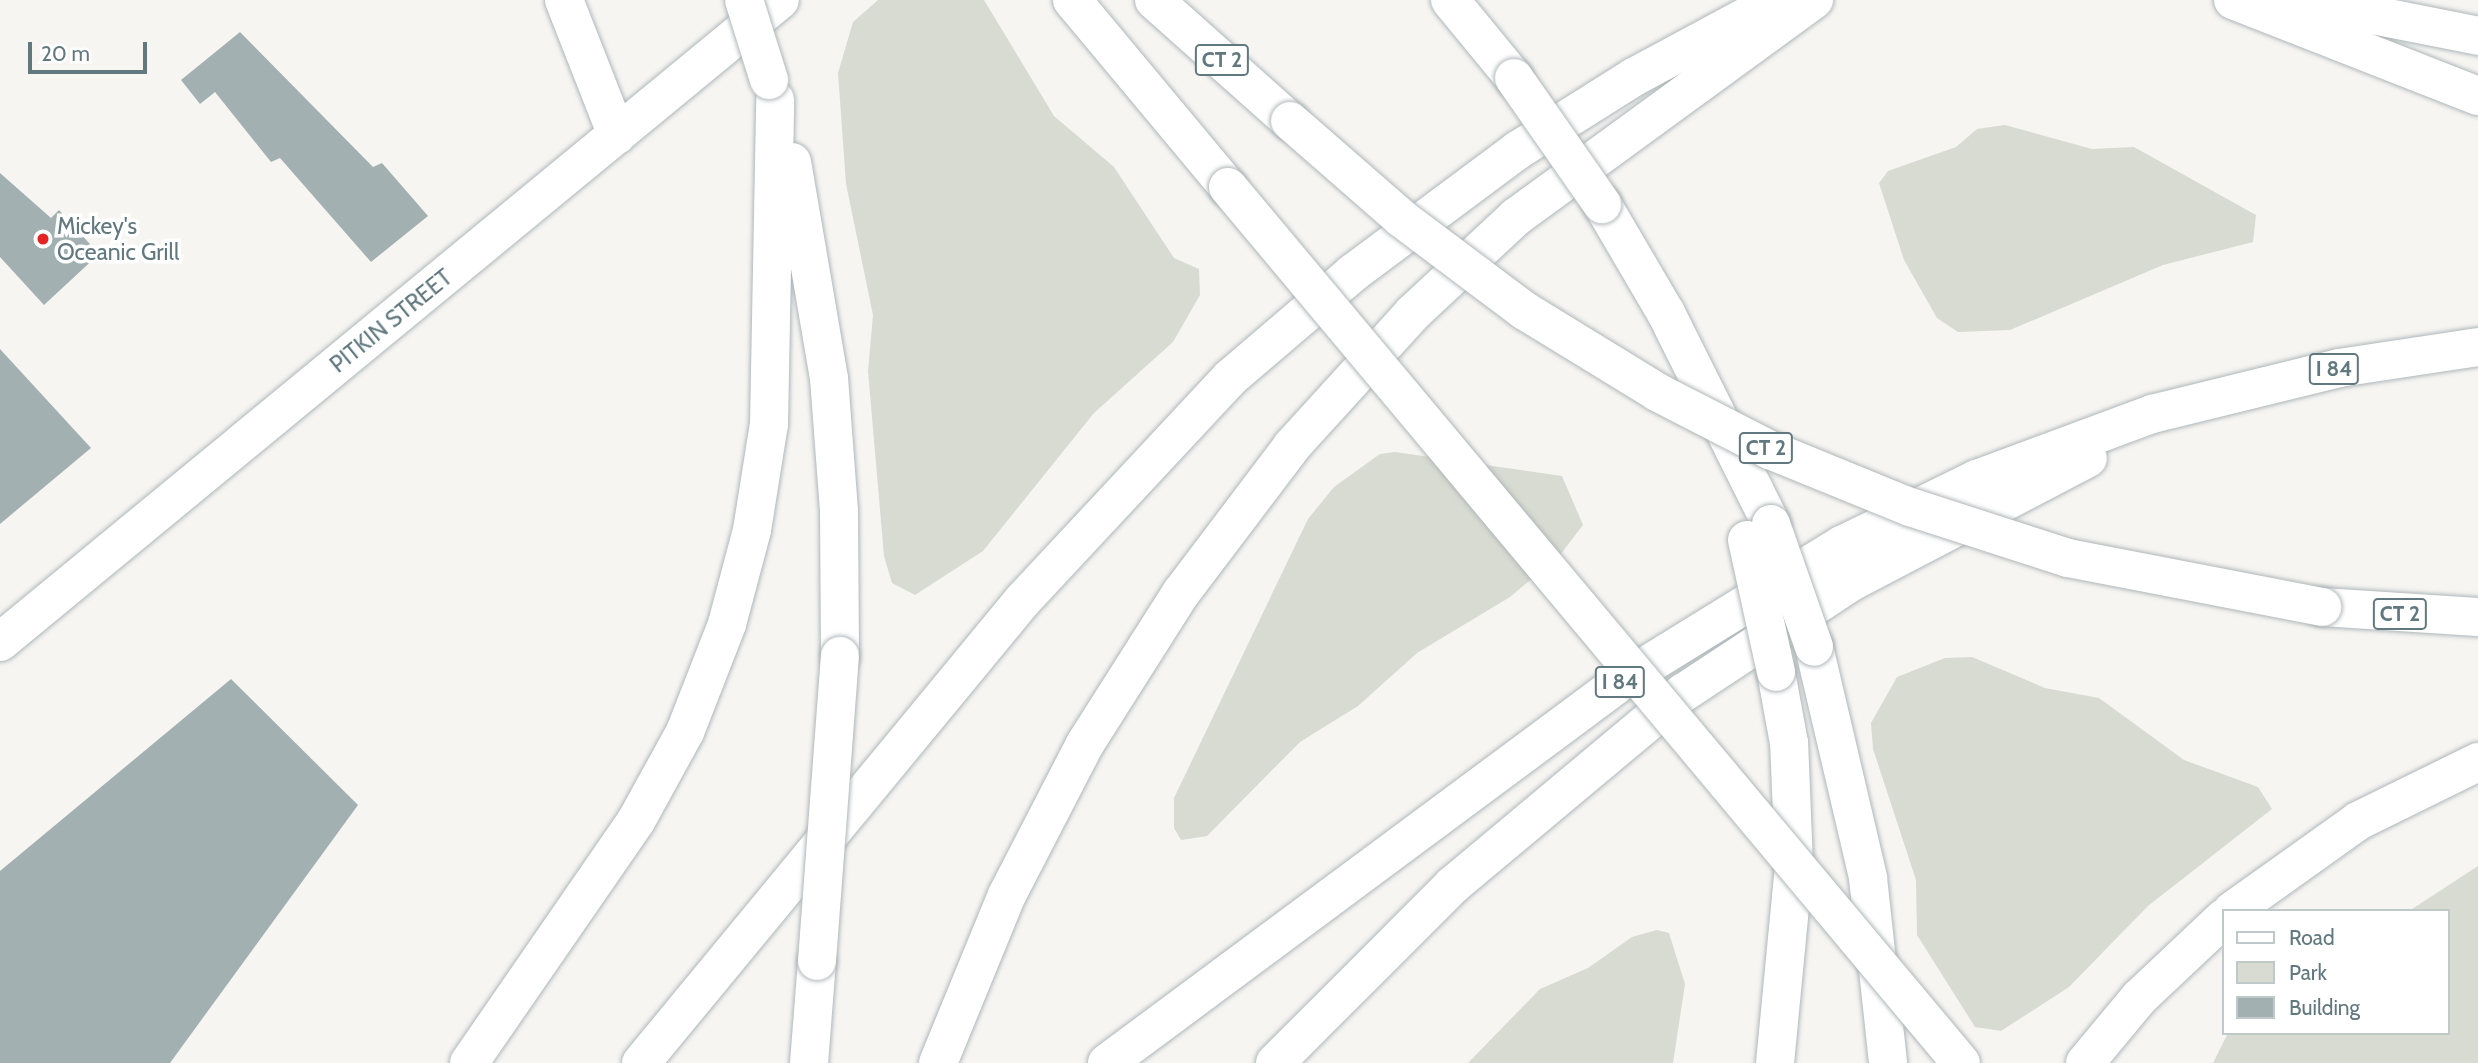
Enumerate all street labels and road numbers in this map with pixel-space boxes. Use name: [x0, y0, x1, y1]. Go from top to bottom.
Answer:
road number: CT 2: [1194, 42, 1250, 78]
street label: PITKIN STREET: [324, 263, 458, 379]
road number: I 84: [2308, 352, 2360, 386]
road number: CT 2: [1738, 430, 1794, 466]
road number: CT 2: [2372, 596, 2428, 632]
road number: I 84: [1594, 664, 1646, 700]

